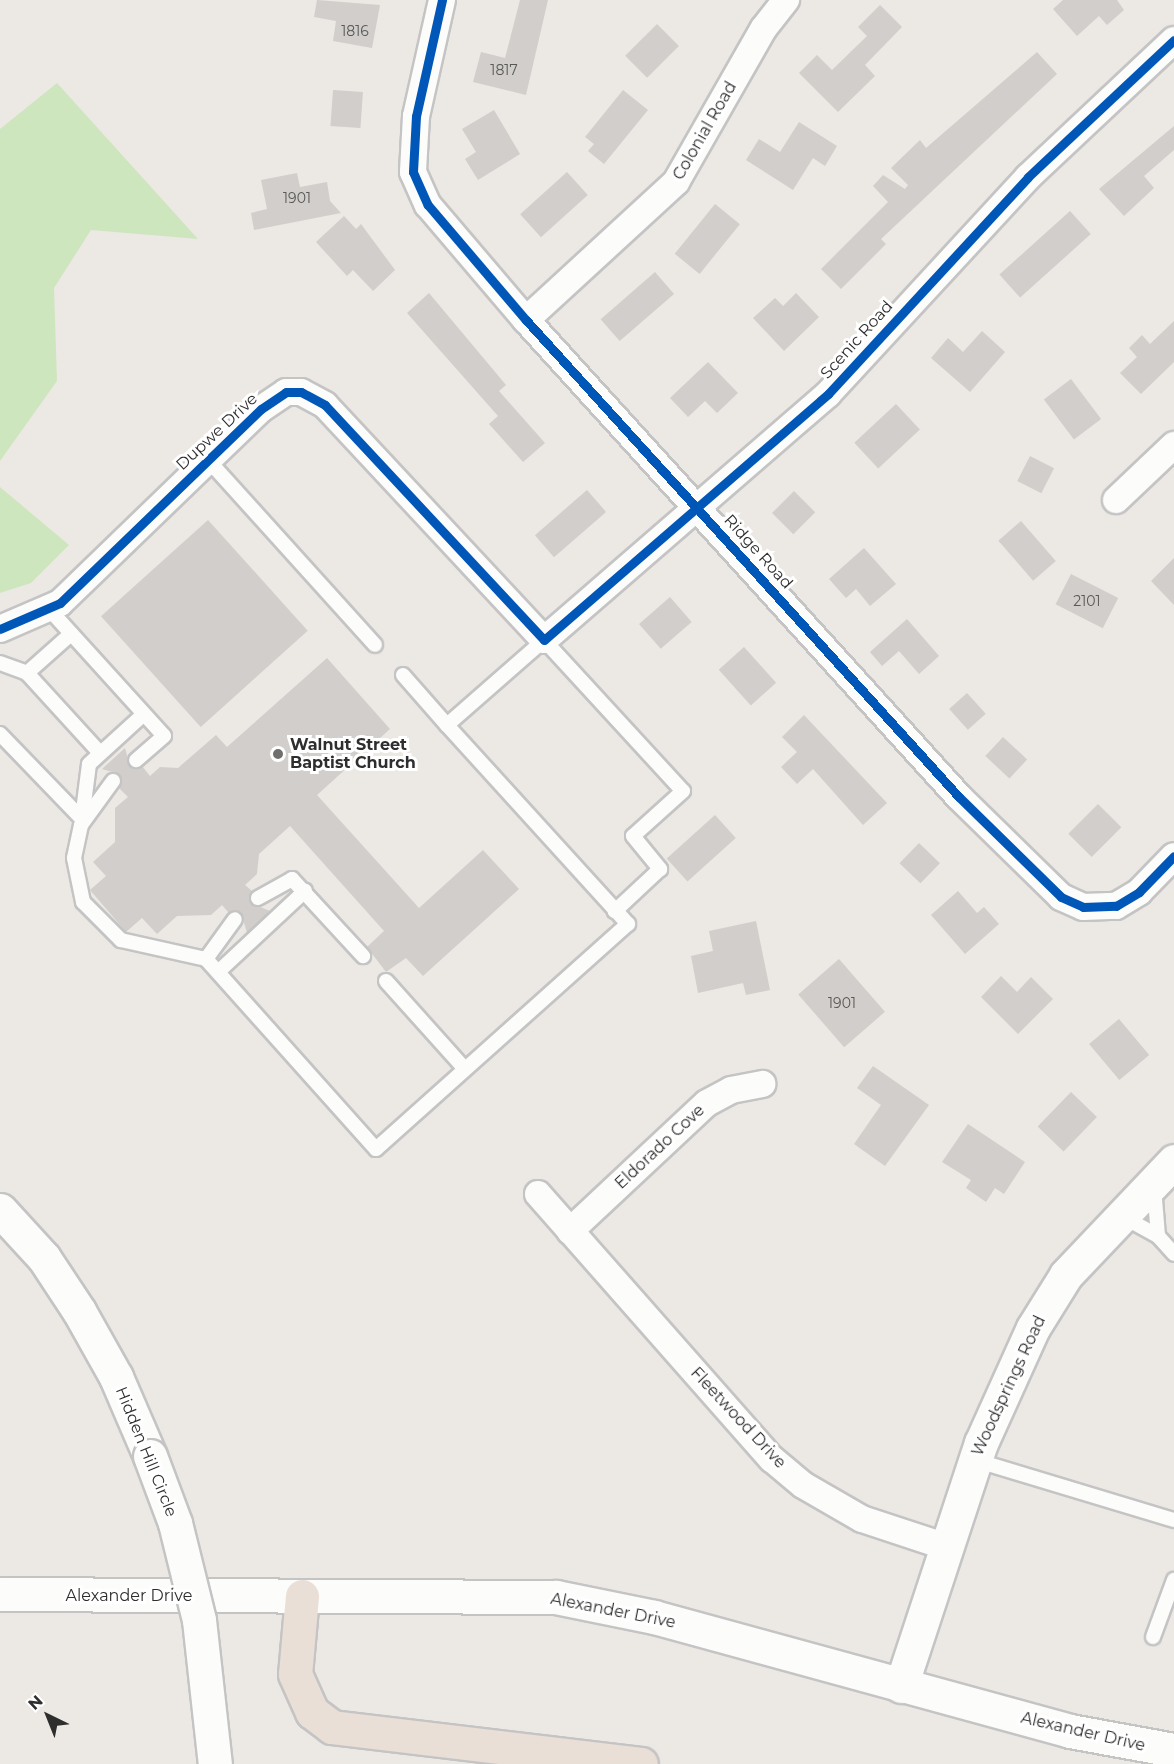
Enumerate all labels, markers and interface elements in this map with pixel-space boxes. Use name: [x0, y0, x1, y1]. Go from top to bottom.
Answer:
house number: 1816: [341, 23, 369, 39]
house number: 1817: [490, 62, 518, 78]
street label: Colonial Road: [669, 78, 741, 184]
house number: 1901: [283, 190, 311, 206]
street label: Scenic Road: [817, 297, 897, 383]
street label: Dupwe Drive: [172, 389, 262, 475]
street label: Ridge Road: [720, 511, 796, 593]
house number: 2101: [1073, 593, 1101, 609]
place label: Walnut Street Baptist Church: [290, 735, 416, 773]
marker: Walnut Street Baptist Church: [271, 747, 285, 761]
house number: 1901: [828, 995, 856, 1011]
street label: Eldorado Cove: [611, 1101, 709, 1193]
street label: Woodsprings Road: [968, 1313, 1050, 1459]
street label: Fleetwood Drive: [686, 1364, 790, 1472]
street label: Hidden Hill Circle: [111, 1384, 181, 1520]
street label: Alexander Drive: [66, 1586, 192, 1606]
street label: Alexander Drive: [549, 1589, 677, 1633]
north arrow: [18, 1686, 78, 1746]
text: N: [24, 1691, 47, 1714]
street label: Alexander Drive: [1019, 1708, 1147, 1756]

